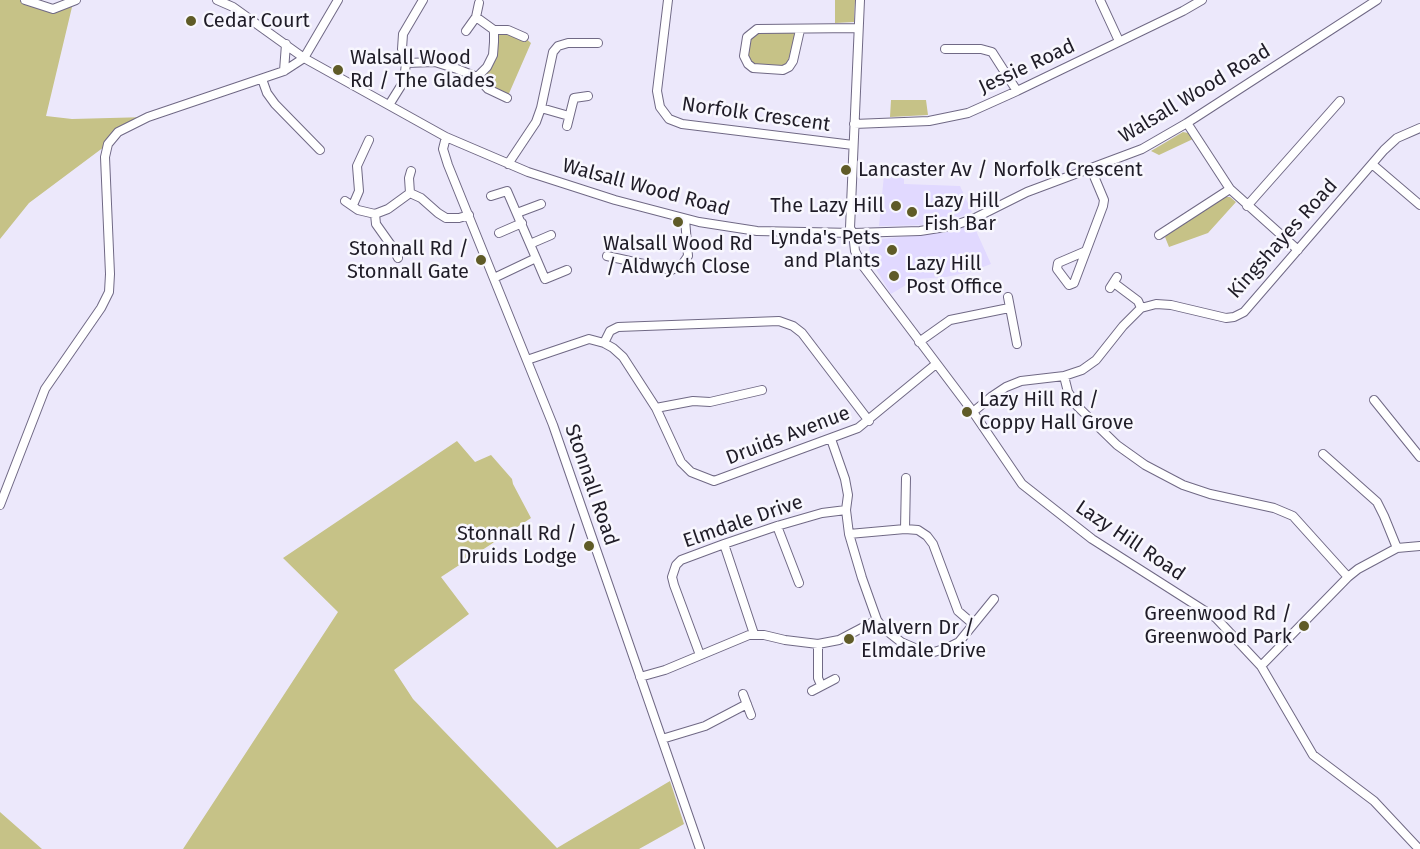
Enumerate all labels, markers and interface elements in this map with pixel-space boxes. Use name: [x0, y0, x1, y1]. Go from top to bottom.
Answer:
place label: Cedar Court: [203, 9, 310, 33]
marker: Cedar Court: [184, 14, 198, 28]
street label: Jessie Road: [975, 34, 1079, 100]
street label: Walsall Wood Road: [1115, 39, 1275, 149]
place label: Walsall Wood Rd / The Glades: [350, 46, 494, 93]
marker: Walsall Wood Rd / The Glades: [331, 63, 345, 77]
street label: Norfolk Crescent: [680, 93, 832, 137]
street label: Walsall Wood Road: [560, 154, 732, 222]
place label: Lancaster Av / Norfolk Crescent: [858, 158, 1143, 182]
marker: Lancaster Av / Norfolk Crescent: [839, 163, 853, 177]
street label: Kingshayes Road: [1223, 174, 1343, 304]
place label: Lazy Hill Fish Bar: [924, 189, 999, 236]
place label: The Lazy Hill: [770, 194, 884, 218]
marker: The Lazy Hill: [889, 199, 903, 213]
marker: Lazy Hill Fish Bar: [905, 205, 919, 219]
marker: Walsall Wood Rd / Aldwych Close: [671, 215, 685, 229]
place label: Lynda's Pets and Plants: [770, 226, 880, 273]
place label: Walsall Wood Rd / Aldwych Close: [603, 232, 753, 279]
place label: Stonnall Rd / Stonnall Gate: [347, 237, 469, 284]
marker: Lynda's Pets and Plants: [885, 243, 899, 257]
place label: Lazy Hill Post Office: [906, 252, 1003, 299]
marker: Stonnall Rd / Stonnall Gate: [474, 253, 488, 267]
marker: Lazy Hill Post Office: [887, 269, 901, 283]
place label: Lazy Hill Rd / Coppy Hall Grove: [979, 388, 1134, 435]
street label: Druids Avenue: [723, 401, 853, 471]
marker: Lazy Hill Rd / Coppy Hall Grove: [960, 405, 974, 419]
street label: Stonnall Road: [559, 421, 623, 549]
street label: Elmdale Drive: [680, 490, 806, 554]
street label: Lazy Hill Road: [1071, 496, 1189, 586]
place label: Stonnall Rd / Druids Lodge: [457, 522, 577, 569]
marker: Stonnall Rd / Druids Lodge: [582, 539, 596, 553]
place label: Greenwood Rd / Greenwood Park: [1144, 602, 1292, 649]
place label: Malvern Dr / Elmdale Drive: [861, 616, 986, 663]
marker: Greenwood Rd / Greenwood Park: [1297, 619, 1311, 633]
marker: Malvern Dr / Elmdale Drive: [842, 632, 856, 646]

